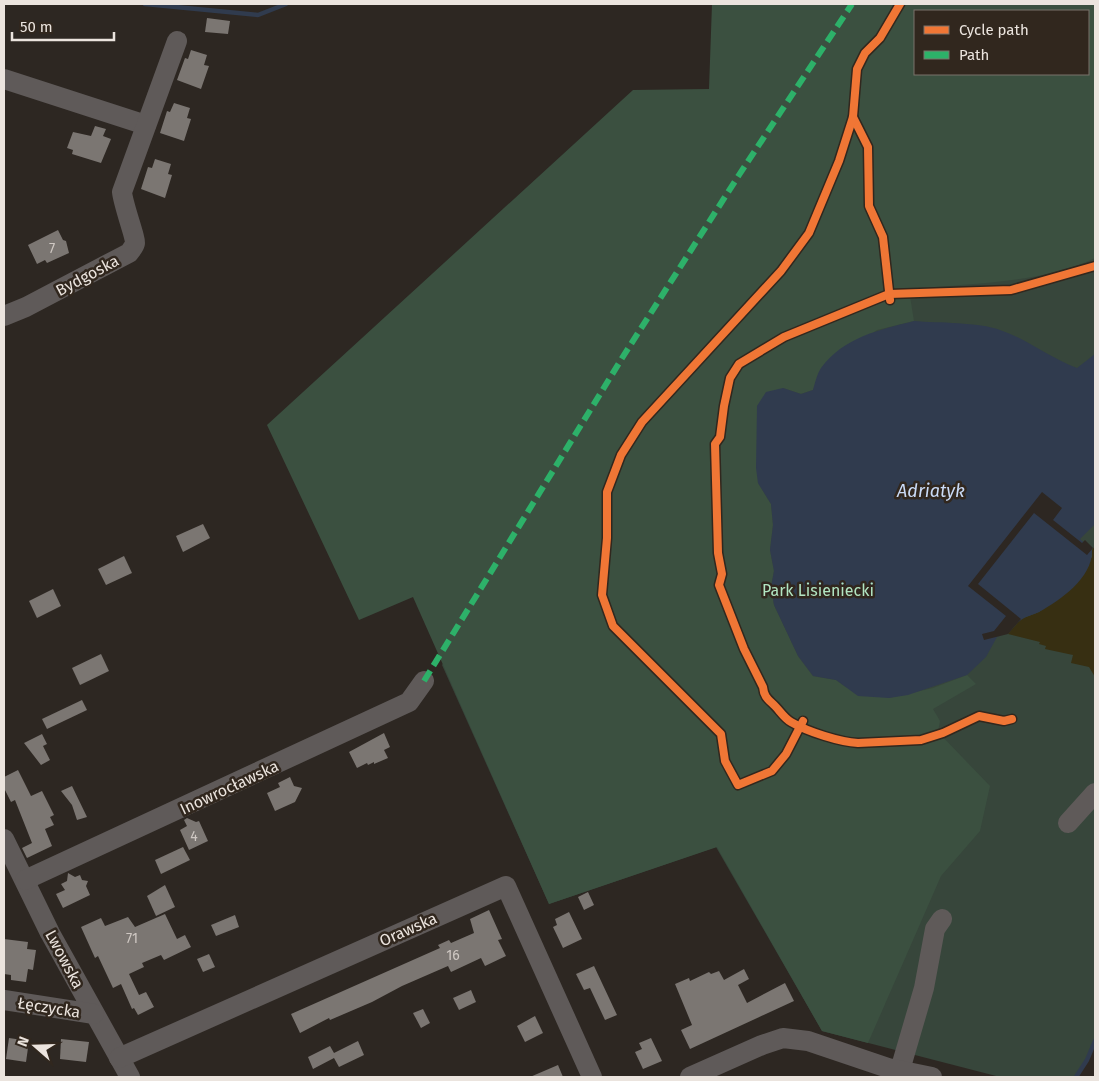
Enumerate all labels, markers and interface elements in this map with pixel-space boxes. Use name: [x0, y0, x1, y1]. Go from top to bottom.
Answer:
scale bar: [12, 10, 115, 42]
legend: [914, 10, 1089, 75]
text: 50 m: [20, 18, 53, 36]
text: Cycle path: [959, 21, 1029, 39]
text: Path: [959, 46, 989, 64]
house number: 7: [49, 240, 55, 257]
street label: Bydgoska: [52, 251, 122, 300]
water label: Adriatyk: [896, 480, 965, 502]
park label: Park Lisieniecki: [762, 581, 874, 600]
street label: Inowrocławska: [177, 756, 281, 819]
house number: 4: [190, 828, 198, 845]
street label: Orawska: [377, 908, 440, 951]
street label: Lwowska: [41, 927, 88, 992]
house number: 71: [126, 930, 138, 947]
house number: 16: [446, 947, 460, 964]
street label: Łęczycka: [16, 993, 82, 1022]
north arrow: [10, 1021, 60, 1071]
text: N: [14, 1034, 33, 1049]

